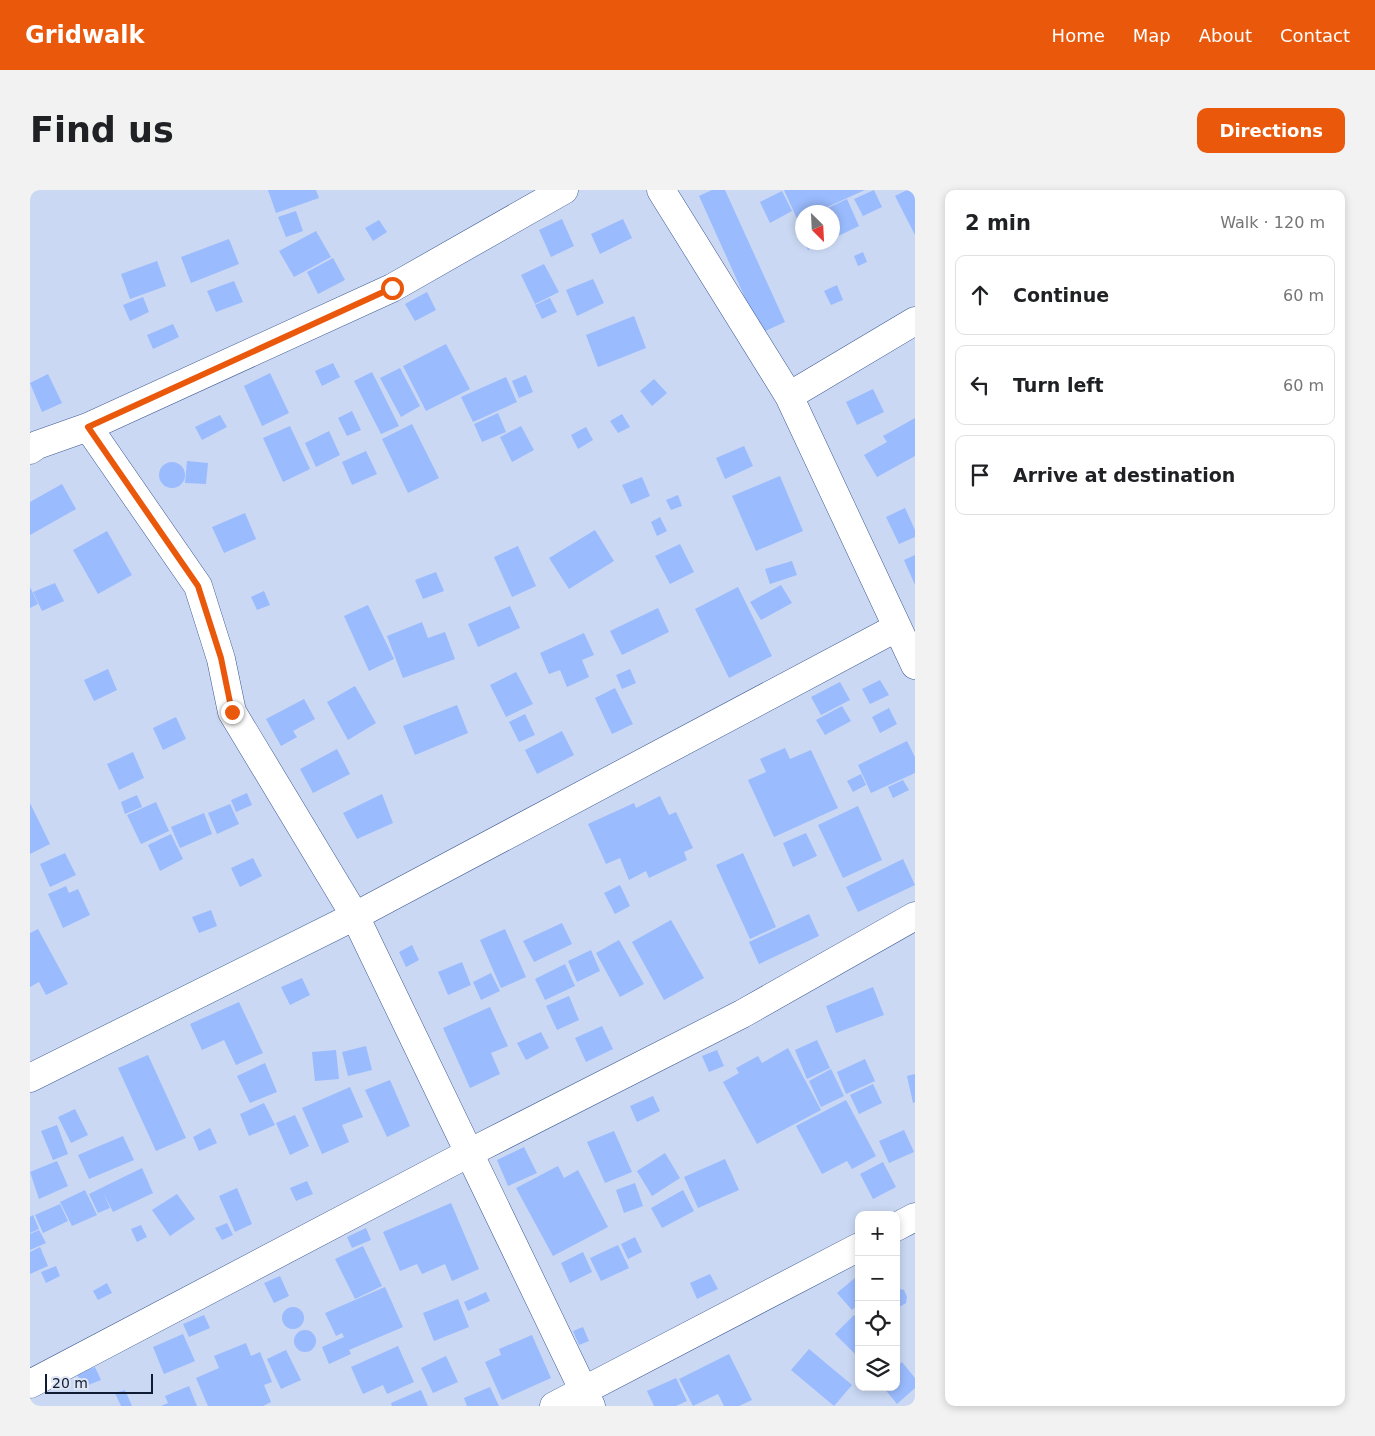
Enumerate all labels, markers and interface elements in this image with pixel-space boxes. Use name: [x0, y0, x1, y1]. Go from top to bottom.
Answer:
text: Gridwalk: [25, 21, 145, 49]
text: Home: [1052, 25, 1105, 46]
text: Map: [1133, 25, 1171, 46]
text: About: [1199, 25, 1252, 46]
text: Contact: [1280, 25, 1350, 46]
button: Directions: [1197, 108, 1345, 153]
text: Find us: [30, 110, 174, 150]
north arrow: [795, 205, 840, 250]
text: 2 min: [965, 211, 1031, 235]
text: Walk · 120 m: [1220, 213, 1325, 232]
route start: [381, 277, 404, 300]
icon: ahead: [966, 281, 994, 309]
text: Continue: [1013, 284, 1109, 306]
text: 60 m: [1283, 286, 1324, 305]
icon: left: [966, 371, 994, 399]
text: Turn left: [1013, 374, 1104, 396]
text: 60 m: [1283, 376, 1324, 395]
icon: arrive: [966, 461, 994, 489]
text: Arrive at destination: [1013, 464, 1235, 486]
route end: [221, 701, 244, 724]
map controls: [855, 1211, 900, 1391]
button: +: [855, 1211, 900, 1256]
button: −: [855, 1256, 900, 1301]
button: locate: [855, 1301, 900, 1346]
button: layers: [855, 1346, 900, 1391]
scale bar: [45, 1371, 152, 1394]
text: 20 m: [52, 1375, 88, 1391]

